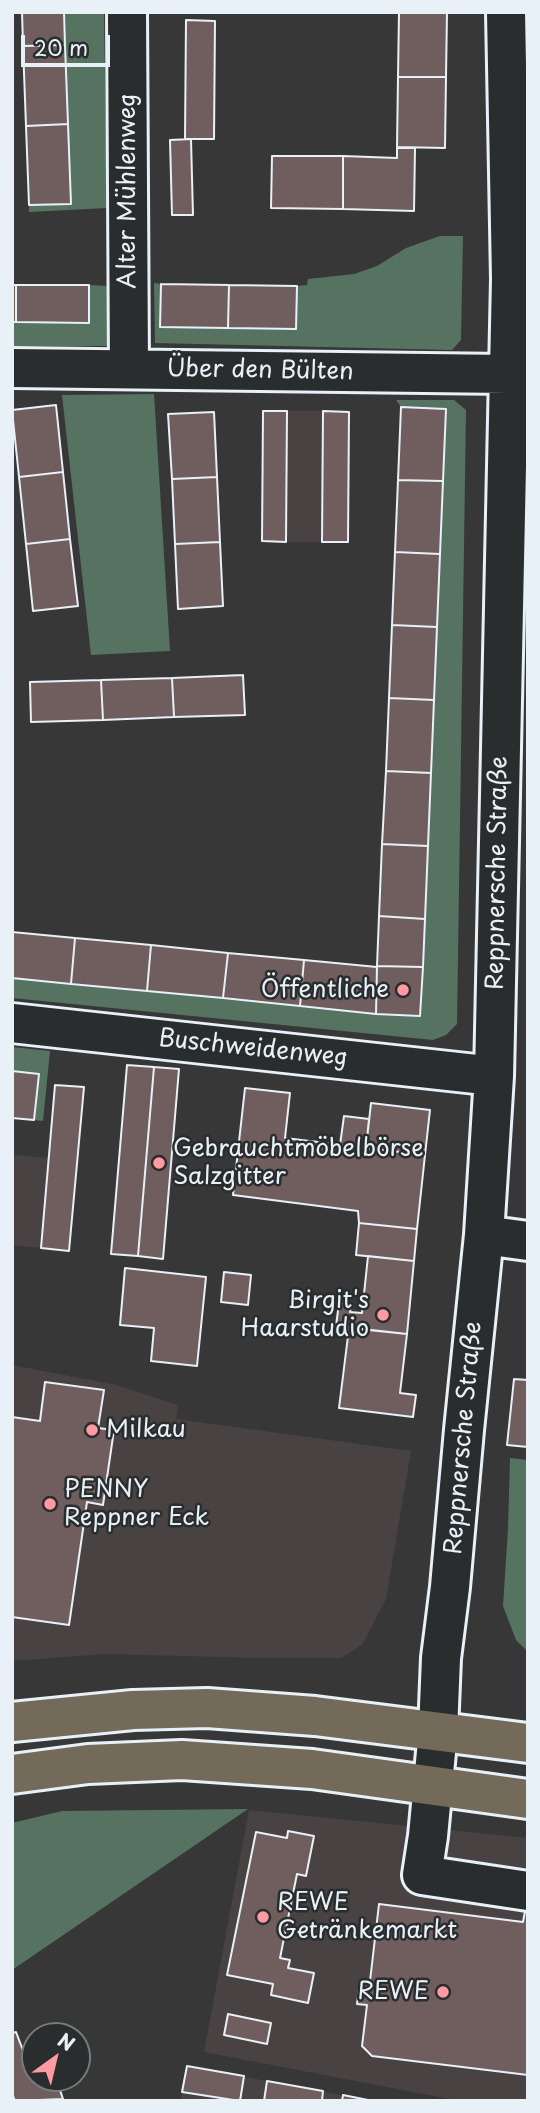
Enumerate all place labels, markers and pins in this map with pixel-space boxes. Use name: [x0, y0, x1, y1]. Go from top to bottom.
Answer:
place label: Öffentliche: [261, 976, 389, 1004]
marker: Öffentliche: [395, 982, 411, 998]
place label: Gebrauchtmöbelbörse Salzgitter: [173, 1135, 424, 1191]
marker: Gebrauchtmöbelbörse Salzgitter: [151, 1155, 167, 1171]
place label: Birgit's Haarstudio: [241, 1287, 369, 1343]
marker: Birgit's Haarstudio: [375, 1307, 391, 1323]
place label: Milkau: [106, 1416, 186, 1444]
marker: Milkau: [84, 1422, 100, 1438]
place label: PENNY Reppner Eck: [64, 1476, 209, 1532]
marker: PENNY Reppner Eck: [42, 1496, 58, 1512]
place label: REWE Getränkemarkt: [277, 1889, 457, 1945]
marker: REWE Getränkemarkt: [255, 1909, 271, 1925]
place label: REWE: [357, 1978, 429, 2006]
marker: REWE: [435, 1984, 451, 2000]

